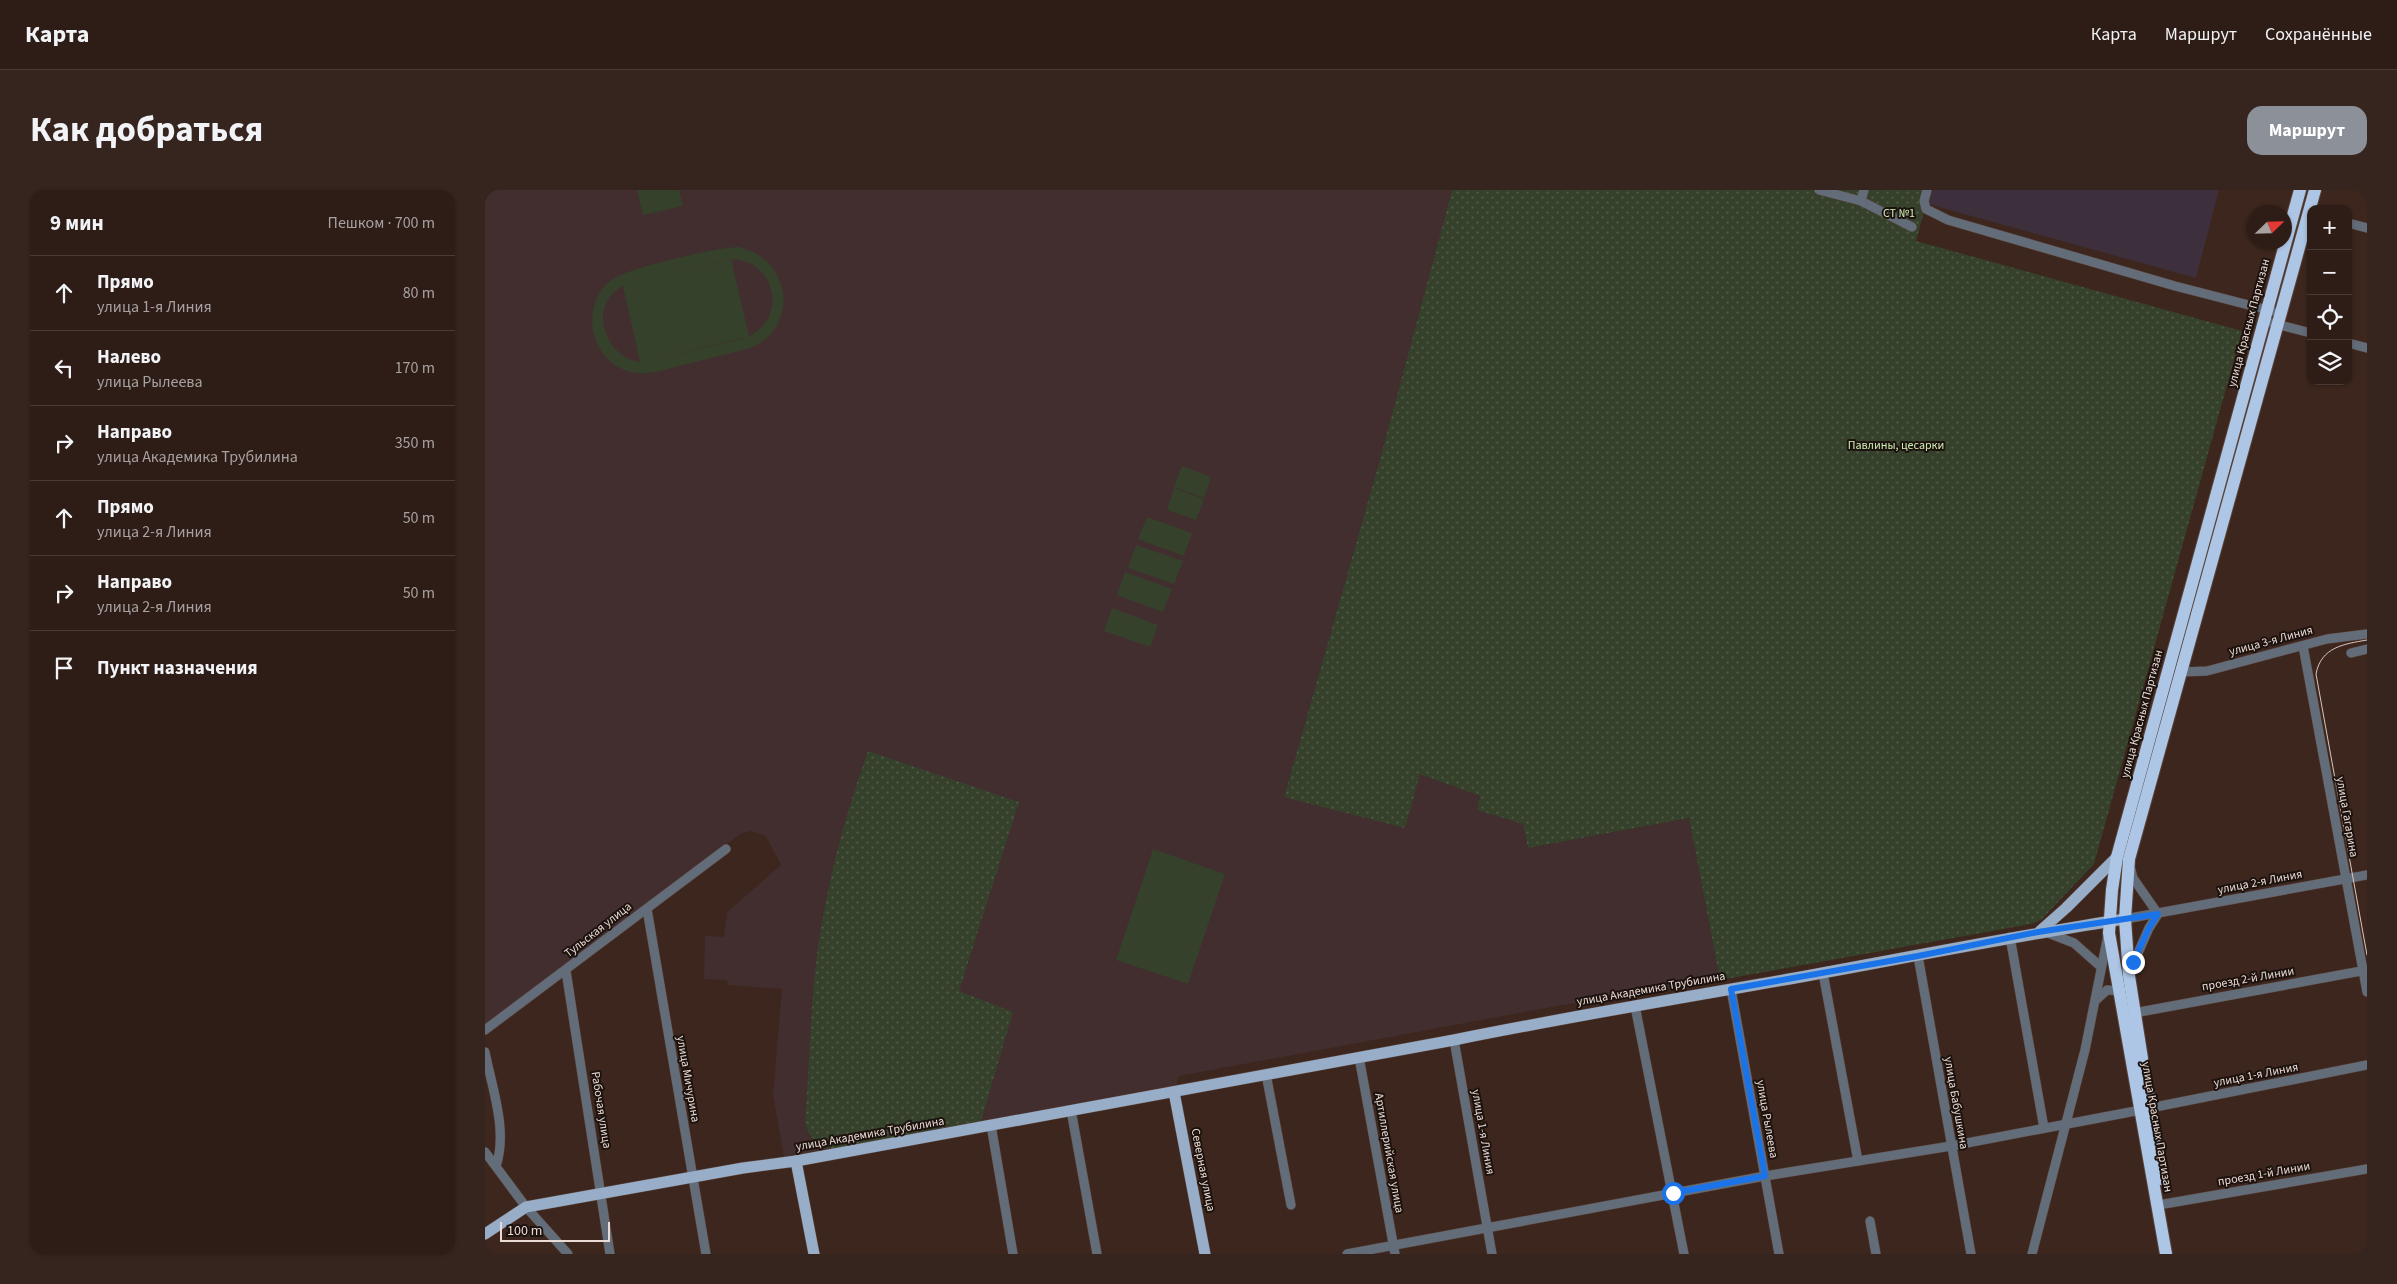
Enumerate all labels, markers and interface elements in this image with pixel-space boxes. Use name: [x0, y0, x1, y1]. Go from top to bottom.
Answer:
text: Карта: [25, 17, 89, 52]
text: Карта: [2091, 22, 2137, 47]
text: Маршрут: [2165, 22, 2237, 47]
text: Сохранённые: [2265, 22, 2372, 47]
text: Как добраться: [30, 105, 263, 155]
button: Маршрут: [2247, 106, 2367, 155]
park label: СТ №1: [1883, 205, 1915, 222]
north arrow: [2247, 205, 2292, 250]
map controls: [2307, 205, 2352, 385]
button: +: [2307, 205, 2352, 250]
text: 9 мин: [50, 208, 104, 238]
text: Пешком · 700 m: [328, 212, 435, 234]
button: −: [2307, 250, 2352, 295]
street label: улица Красных Партизан: [2224, 257, 2274, 389]
text: Прямо: [97, 269, 154, 296]
icon: ahead: [50, 279, 78, 307]
text: 80 m: [403, 282, 435, 304]
button: locate: [2307, 295, 2352, 340]
text: улица 1-я Линия: [97, 296, 212, 318]
button: layers: [2307, 340, 2352, 385]
text: Налево: [97, 344, 161, 371]
icon: left: [50, 354, 78, 382]
text: 170 m: [395, 357, 435, 379]
text: улица Рылеева: [97, 371, 203, 393]
text: Направо: [97, 419, 172, 446]
icon: right: [50, 429, 78, 457]
text: 350 m: [395, 432, 435, 454]
park label: Павлины, цесарки: [1848, 437, 1944, 454]
text: улица Академика Трубилина: [97, 446, 298, 468]
text: Прямо: [97, 494, 154, 521]
icon: ahead: [50, 504, 78, 532]
text: 50 m: [403, 507, 435, 529]
text: улица 2-я Линия: [97, 521, 212, 543]
text: Направо: [97, 569, 172, 596]
icon: right: [50, 579, 78, 607]
text: 50 m: [403, 582, 435, 604]
text: улица 2-я Линия: [97, 596, 212, 618]
street label: улица 3-я Линия: [2227, 622, 2315, 660]
street label: улица Красных Партизан: [2117, 648, 2167, 780]
icon: arrive: [50, 654, 78, 682]
text: Пункт назначения: [97, 655, 258, 682]
street label: улица Гагарина: [2332, 775, 2362, 859]
street label: улица 2-я Линия: [2216, 865, 2304, 899]
street label: Тульская улица: [561, 898, 635, 962]
route end: [2122, 951, 2145, 974]
street label: проезд 2-й Линии: [2200, 963, 2296, 995]
street label: улица Академика Трубилина: [1575, 968, 1727, 1010]
street label: улица Мичурина: [672, 1035, 704, 1123]
street label: улица Бабушкина: [1940, 1056, 1972, 1150]
street label: улица 1-я Линия: [2212, 1058, 2300, 1092]
street label: улица Красных Партизан: [2137, 1060, 2177, 1194]
street label: Рабочая улица: [587, 1070, 615, 1150]
street label: улица Рылеева: [1752, 1079, 1782, 1159]
street label: улица 1-я Линия: [1467, 1088, 1499, 1176]
street label: Артиллерийская улица: [1370, 1092, 1408, 1214]
street label: улица Академика Трубилина: [794, 1113, 946, 1155]
street label: Северная улица: [1187, 1127, 1219, 1213]
street label: проезд 1-й Линии: [2216, 1158, 2312, 1190]
route start: [1662, 1182, 1685, 1205]
scale bar: [500, 1219, 610, 1242]
text: 100 m: [507, 1221, 542, 1241]

